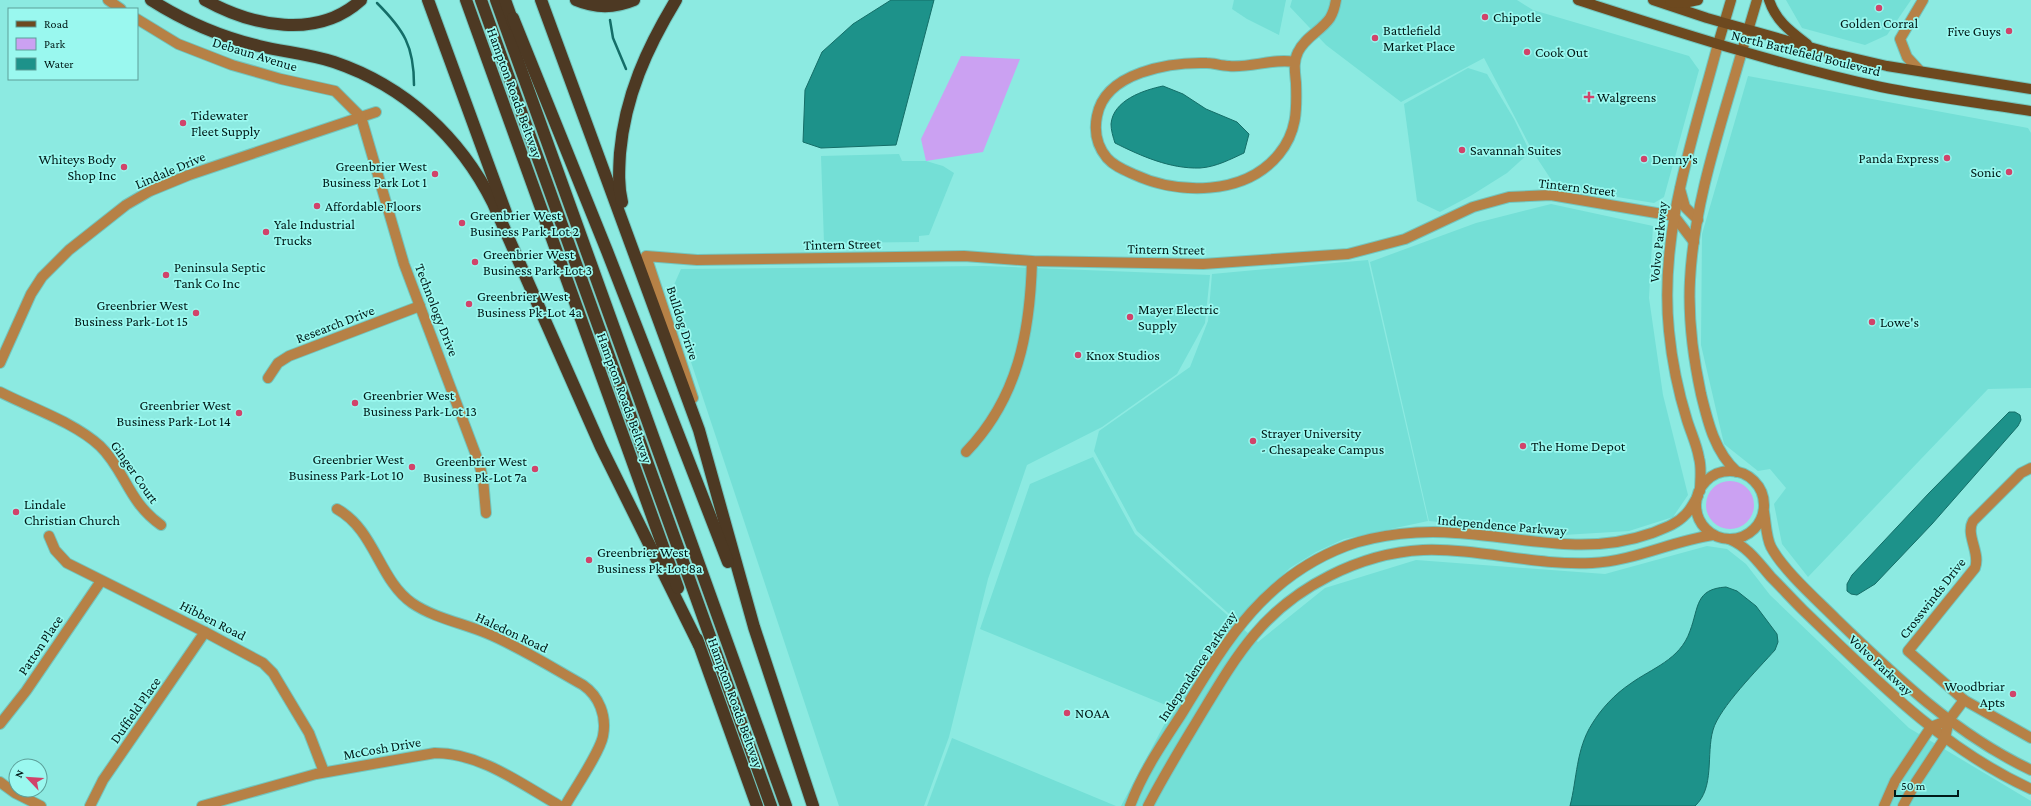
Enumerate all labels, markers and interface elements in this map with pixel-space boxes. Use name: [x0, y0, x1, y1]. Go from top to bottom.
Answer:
marker: Golden Corral: [1874, 3, 1884, 13]
legend: [8, 8, 138, 80]
place label: Chipotle: [1493, 9, 1541, 25]
marker: Chipotle: [1480, 12, 1490, 22]
place label: Golden Corral: [1840, 15, 1918, 31]
text: Road: [44, 17, 69, 31]
place label: Battlefield Market Place: [1383, 22, 1455, 54]
place label: Five Guys: [1947, 23, 2001, 39]
street label: Hampton Roads Beltway: [484, 26, 546, 161]
marker: Five Guys: [2004, 26, 2014, 36]
street label: North Battlefield Boulevard: [1730, 27, 1883, 79]
marker: Battlefield Market Place: [1370, 33, 1380, 43]
street label: Debaun Avenue: [211, 34, 299, 74]
text: Park: [44, 37, 66, 51]
place label: Cook Out: [1535, 44, 1588, 60]
marker: Cook Out: [1522, 47, 1532, 57]
text: Water: [44, 57, 74, 71]
place label: Walgreens: [1597, 89, 1656, 105]
marker: Walgreens: [1584, 92, 1594, 102]
place label: Tidewater Fleet Supply: [191, 107, 260, 139]
marker: Tidewater Fleet Supply: [178, 118, 188, 128]
place label: Savannah Suites: [1470, 142, 1561, 158]
marker: Savannah Suites: [1457, 145, 1467, 155]
street label: Lindale Drive: [132, 148, 208, 192]
place label: Panda Express: [1859, 150, 1939, 166]
place label: Whiteys Body Shop Inc: [38, 151, 117, 183]
place label: Denny's: [1652, 151, 1698, 167]
marker: Panda Express: [1942, 153, 1952, 163]
marker: Denny's: [1639, 154, 1649, 164]
place label: Greenbrier West Business Park Lot 1: [322, 158, 427, 190]
marker: Whiteys Body Shop Inc: [119, 162, 129, 172]
place label: Sonic: [1971, 164, 2001, 180]
marker: Sonic: [2004, 167, 2014, 177]
marker: Greenbrier West Business Park Lot 1: [430, 169, 440, 179]
street label: Tintern Street: [1538, 174, 1617, 200]
place label: Affordable Floors: [325, 198, 421, 214]
street label: Volvo Parkway: [1646, 200, 1670, 283]
marker: Affordable Floors: [312, 201, 322, 211]
place label: Greenbrier West Business Park-Lot 2: [470, 207, 580, 239]
place label: Yale Industrial Trucks: [274, 216, 355, 248]
marker: Greenbrier West Business Park-Lot 2: [457, 218, 467, 228]
marker: Yale Industrial Trucks: [261, 227, 271, 237]
street label: Tintern Street: [803, 235, 881, 253]
street label: Tintern Street: [1127, 240, 1205, 258]
place label: Greenbrier West Business Park-Lot 3: [483, 246, 592, 278]
marker: Greenbrier West Business Park-Lot 3: [470, 257, 480, 267]
place label: Peninsula Septic Tank Co Inc: [174, 259, 266, 291]
street label: Technology Drive: [412, 261, 462, 359]
marker: Peninsula Septic Tank Co Inc: [161, 270, 171, 280]
street label: Bulldog Drive: [664, 284, 702, 362]
place label: Greenbrier West Business Pk-Lot 4a: [477, 288, 583, 320]
place label: Greenbrier West Business Park-Lot 15: [74, 297, 188, 329]
marker: Greenbrier West Business Pk-Lot 4a: [464, 299, 474, 309]
place label: Mayer Electric Supply: [1138, 301, 1219, 333]
street label: Research Drive: [293, 302, 377, 346]
marker: Greenbrier West Business Park-Lot 15: [191, 308, 201, 318]
marker: Mayer Electric Supply: [1125, 312, 1135, 322]
place label: Lowe's: [1880, 314, 1919, 330]
marker: Lowe's: [1867, 317, 1877, 327]
street label: Hampton Roads Beltway: [594, 331, 656, 466]
place label: Knox Studios: [1086, 347, 1160, 363]
marker: Knox Studios: [1073, 350, 1083, 360]
place label: Greenbrier West Business Park-Lot 13: [363, 387, 477, 419]
place label: Greenbrier West Business Park-Lot 14: [117, 397, 231, 429]
marker: Greenbrier West Business Park-Lot 13: [350, 398, 360, 408]
marker: Greenbrier West Business Park-Lot 14: [234, 408, 244, 418]
place label: Strayer University - Chesapeake Campus: [1261, 425, 1384, 457]
marker: Strayer University - Chesapeake Campus: [1248, 436, 1258, 446]
street label: Ginger Court: [108, 438, 163, 507]
place label: The Home Depot: [1531, 438, 1626, 454]
marker: The Home Depot: [1518, 441, 1528, 451]
place label: Greenbrier West Business Park-Lot 10: [289, 451, 404, 483]
place label: Greenbrier West Business Pk-Lot 7a: [423, 453, 528, 485]
marker: Greenbrier West Business Park-Lot 10: [407, 462, 417, 472]
marker: Greenbrier West Business Pk-Lot 7a: [530, 464, 540, 474]
place label: Lindale Christian Church: [24, 496, 120, 528]
marker: Lindale Christian Church: [11, 507, 21, 517]
street label: Independence Parkway: [1437, 511, 1568, 539]
place label: Greenbrier West Business Pk-Lot 8a: [597, 544, 703, 576]
street label: Crosswinds Drive: [1895, 554, 1969, 642]
marker: Greenbrier West Business Pk-Lot 8a: [584, 555, 594, 565]
street label: Hibben Road: [177, 597, 249, 644]
street label: Independence Parkway: [1154, 607, 1240, 724]
street label: Haledon Road: [473, 608, 551, 656]
street label: Patton Place: [14, 612, 66, 678]
street label: Volvo Parkway: [1846, 631, 1917, 699]
street label: Hampton Roads Beltway: [705, 636, 767, 771]
street label: Duffield Place: [106, 674, 164, 746]
place label: Woodbriar Apts: [1944, 678, 2005, 710]
marker: Woodbriar Apts: [2008, 689, 2018, 699]
place label: NOAA: [1075, 705, 1109, 721]
marker: NOAA: [1062, 708, 1072, 718]
street label: McCosh Drive: [342, 733, 422, 763]
north arrow: [8, 758, 48, 798]
text: N: [12, 767, 26, 780]
scale bar: [1895, 772, 1958, 798]
text: 50 m: [1901, 779, 1926, 793]

